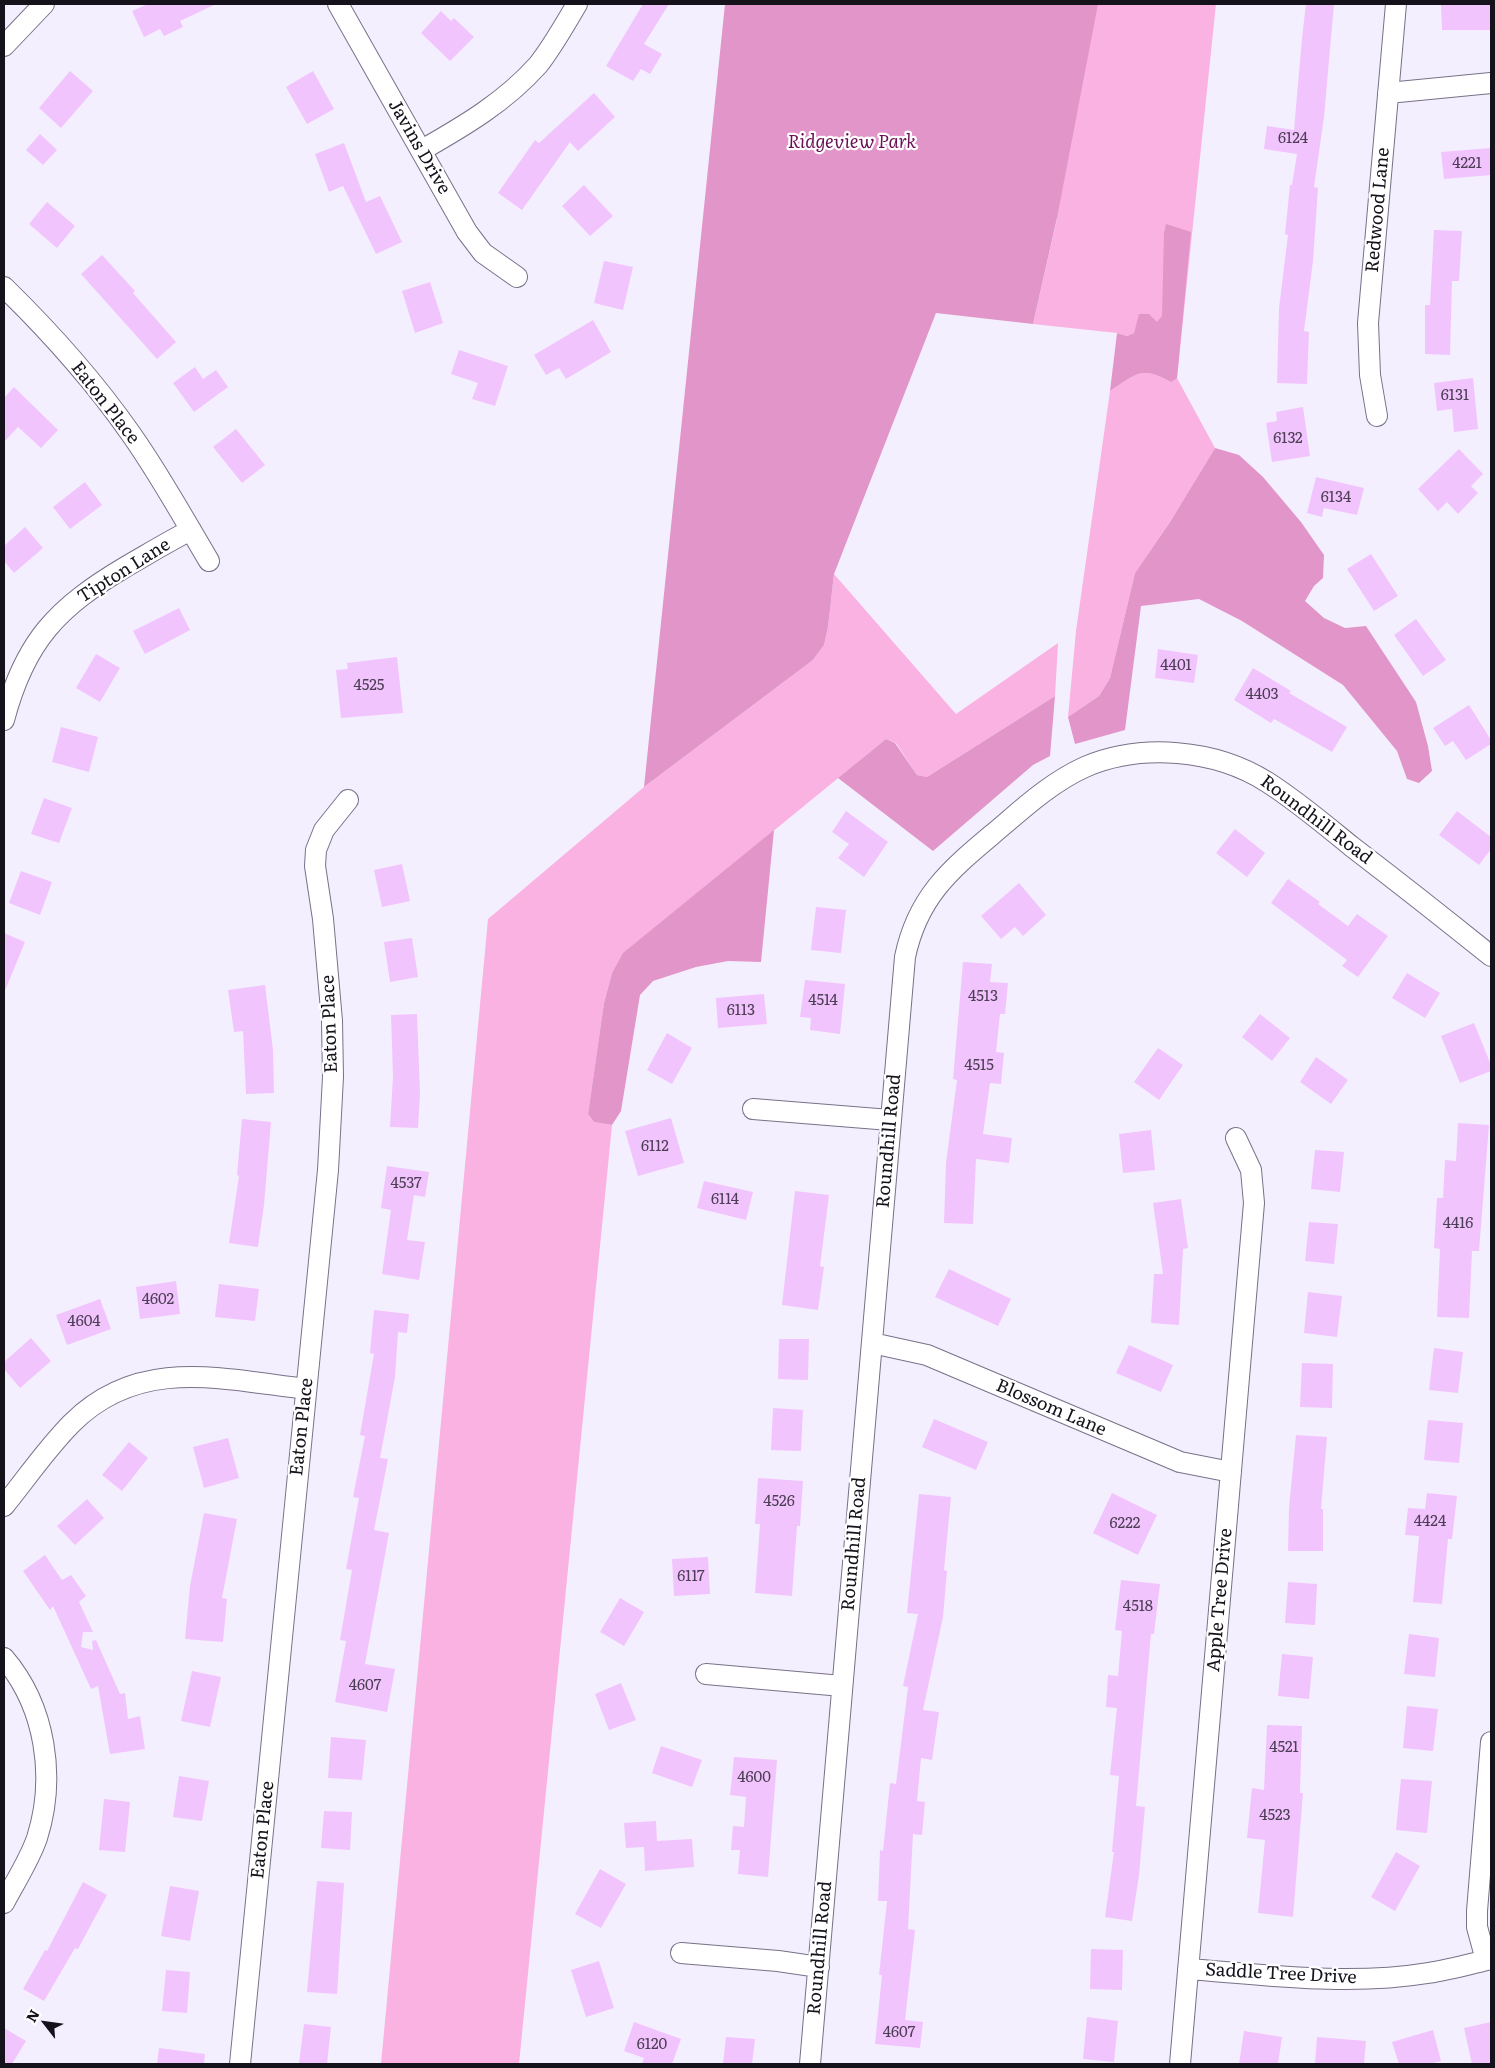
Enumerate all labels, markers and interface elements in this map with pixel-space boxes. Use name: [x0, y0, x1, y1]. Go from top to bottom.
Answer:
street label: Javins Drive: [383, 96, 455, 198]
house number: 6124: [1278, 130, 1308, 148]
park label: Ridgeview Park: [788, 132, 916, 154]
street label: Redwood Lane: [1362, 146, 1394, 274]
house number: 4221: [1452, 155, 1482, 173]
street label: Eaton Place: [66, 358, 144, 448]
house number: 6131: [1441, 387, 1469, 405]
house number: 6132: [1273, 430, 1303, 448]
house number: 6134: [1321, 489, 1351, 507]
street label: Tipton Lane: [74, 534, 174, 608]
house number: 4401: [1160, 657, 1192, 675]
house number: 4525: [354, 677, 384, 695]
house number: 4403: [1245, 686, 1279, 704]
street label: Roundhill Road: [1256, 771, 1376, 869]
street label: Eaton Place: [317, 974, 343, 1074]
house number: 4513: [968, 988, 998, 1006]
house number: 4514: [808, 992, 838, 1010]
house number: 6113: [727, 1002, 755, 1020]
house number: 4515: [964, 1057, 994, 1075]
street label: Roundhill Road: [872, 1073, 906, 1209]
house number: 6112: [641, 1138, 669, 1156]
house number: 4537: [390, 1175, 422, 1193]
house number: 6114: [711, 1191, 739, 1209]
house number: 4416: [1443, 1215, 1473, 1233]
house number: 4602: [142, 1291, 174, 1309]
house number: 4604: [67, 1313, 101, 1331]
street label: Blossom Lane: [993, 1375, 1109, 1441]
street label: Eaton Place: [286, 1377, 318, 1477]
street label: Roundhill Road: [837, 1476, 871, 1612]
house number: 4526: [763, 1493, 795, 1511]
house number: 4424: [1414, 1513, 1446, 1531]
house number: 6222: [1110, 1515, 1140, 1533]
street label: Apple Tree Drive: [1203, 1527, 1237, 1673]
house number: 6117: [677, 1568, 705, 1586]
house number: 4518: [1123, 1598, 1153, 1616]
house number: 4607: [349, 1677, 381, 1695]
house number: 4521: [1269, 1739, 1299, 1757]
house number: 4600: [737, 1769, 771, 1787]
street label: Eaton Place: [247, 1780, 279, 1880]
house number: 4523: [1259, 1807, 1291, 1825]
street label: Roundhill Road: [803, 1880, 837, 2016]
street label: Saddle Tree Drive: [1205, 1959, 1357, 1989]
north arrow: [20, 1998, 70, 2048]
text: N: [20, 2005, 44, 2026]
house number: 4607: [883, 2024, 915, 2042]
house number: 6120: [637, 2036, 667, 2054]

